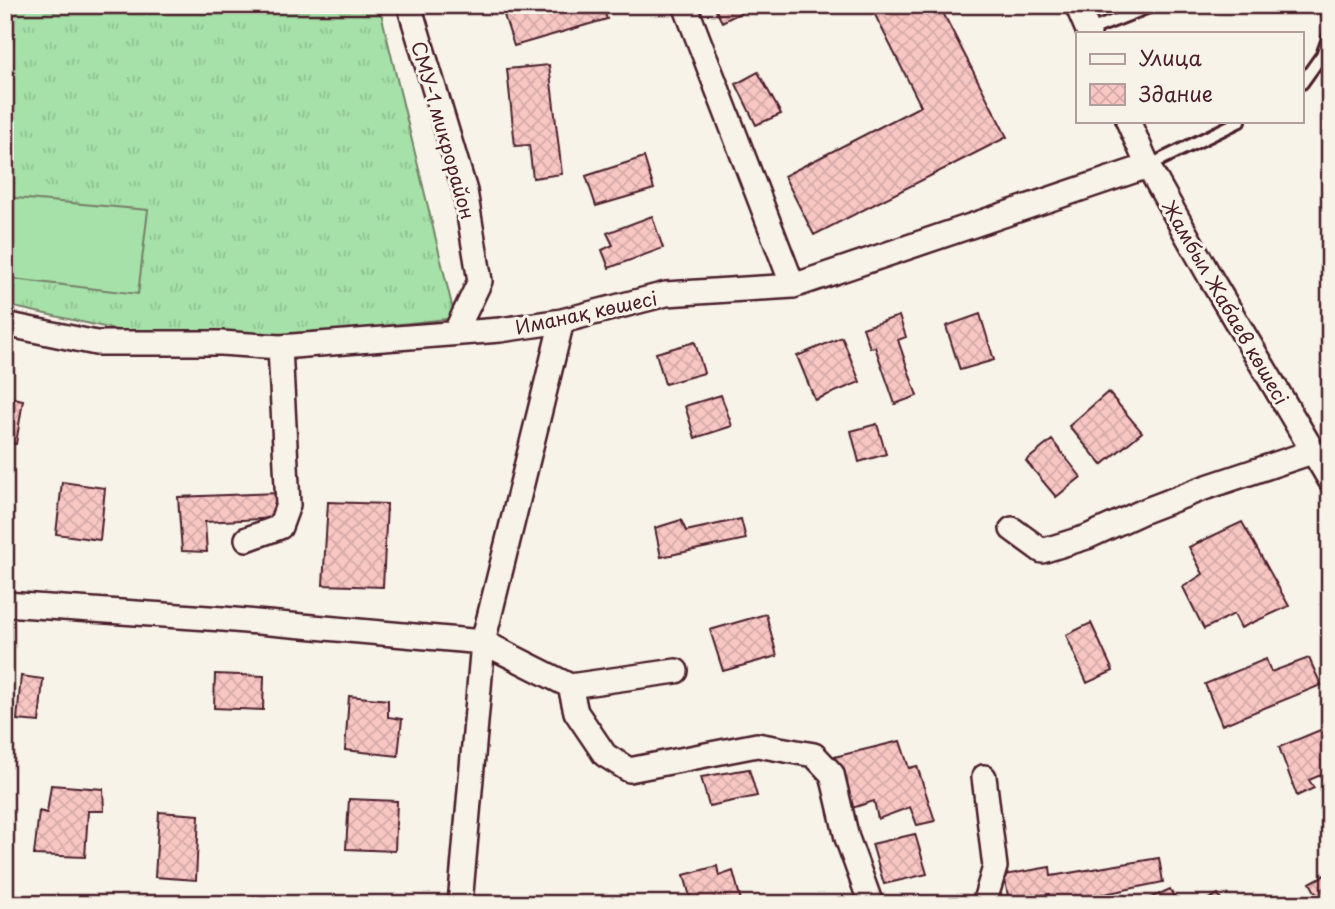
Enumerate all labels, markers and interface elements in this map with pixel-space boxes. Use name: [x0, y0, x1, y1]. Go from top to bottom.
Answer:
legend: [1076, 32, 1304, 122]
street label: СМУ-1 микрорайон: [405, 38, 483, 222]
text: Улица: [1139, 41, 1202, 73]
text: Здание: [1139, 77, 1213, 109]
street label: Жамбыл Жабаев көшесі: [1156, 195, 1296, 409]
street label: Иманақ көшесі: [512, 283, 660, 341]

